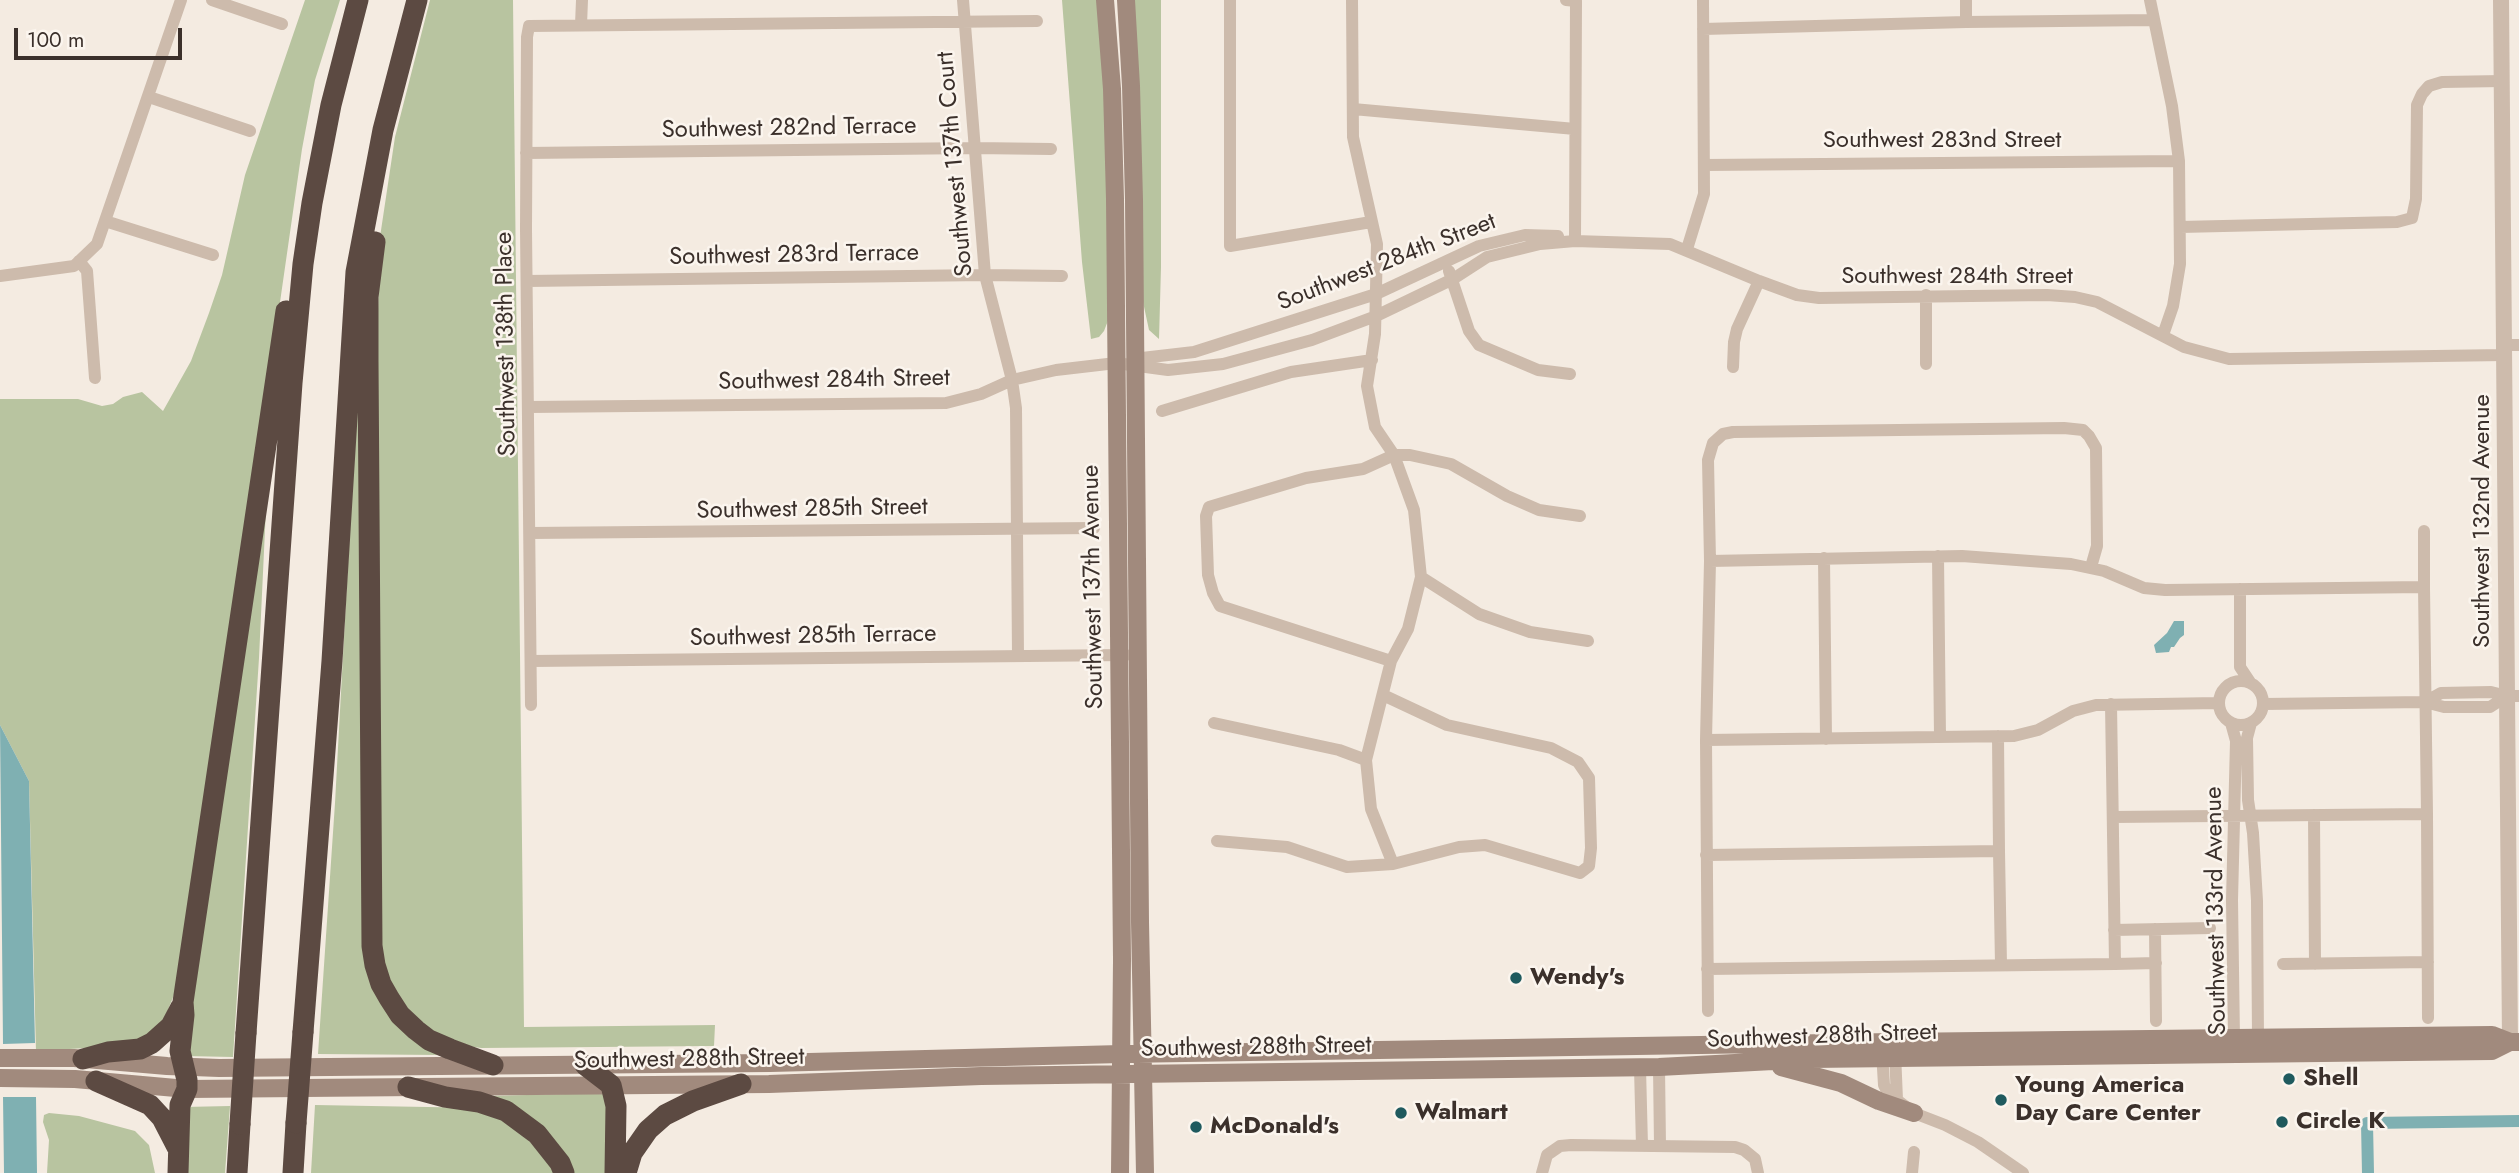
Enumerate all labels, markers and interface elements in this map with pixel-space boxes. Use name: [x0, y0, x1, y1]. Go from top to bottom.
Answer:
scale bar: [18, 14, 186, 58]
text: 100 m: [27, 25, 84, 55]
street label: Southwest 137th Court: [932, 50, 980, 278]
street label: Southwest 282nd Terrace: [661, 112, 917, 146]
street label: Southwest 283nd Street: [1823, 127, 2061, 155]
street label: Southwest 284th Street: [1274, 208, 1500, 318]
street label: Southwest 138th Place: [491, 231, 523, 457]
street label: Southwest 283rd Terrace: [669, 239, 919, 273]
street label: Southwest 284th Street: [1841, 263, 2073, 291]
street label: Southwest 284th Street: [718, 365, 950, 397]
street label: Southwest 132nd Avenue: [2469, 394, 2497, 648]
street label: Southwest 137th Avenue: [1077, 465, 1111, 709]
street label: Southwest 285th Street: [696, 494, 928, 526]
street label: Southwest 285th Terrace: [689, 620, 937, 654]
street label: Southwest 133rd Avenue: [2200, 786, 2234, 1036]
place label: Wendy's: [1530, 964, 1624, 992]
marker: Wendy's: [1508, 970, 1524, 986]
street label: Southwest 288th Street: [1706, 1019, 1938, 1055]
street label: Southwest 288th Street: [1140, 1032, 1372, 1064]
street label: Southwest 288th Street: [573, 1044, 805, 1076]
place label: Shell: [2303, 1065, 2358, 1093]
marker: Shell: [2281, 1071, 2297, 1087]
place label: Young America Day Care Center: [2015, 1072, 2201, 1128]
marker: Young America Day Care Center: [1993, 1092, 2009, 1108]
place label: Walmart: [1415, 1099, 1508, 1127]
marker: Walmart: [1393, 1105, 1409, 1121]
place label: Circle K: [2296, 1108, 2385, 1136]
place label: McDonald's: [1210, 1113, 1339, 1141]
marker: Circle K: [2274, 1114, 2290, 1130]
marker: McDonald's: [1188, 1119, 1204, 1135]

